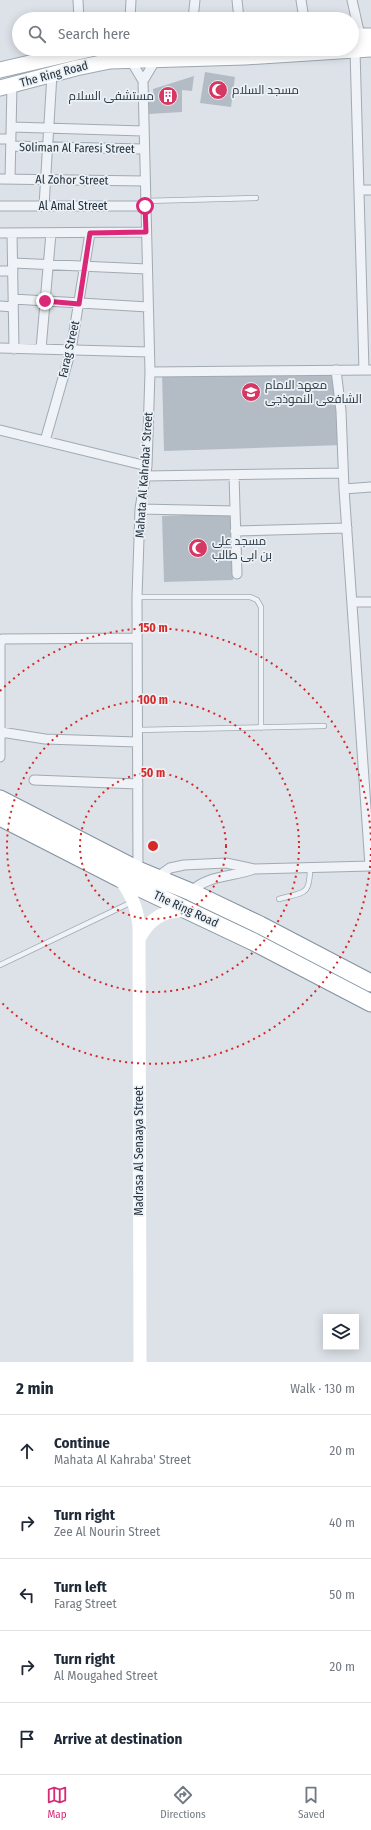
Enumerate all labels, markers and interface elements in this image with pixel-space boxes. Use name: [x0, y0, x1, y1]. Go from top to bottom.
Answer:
search box: [12, 12, 359, 56]
icon: search: [26, 23, 48, 45]
text: Search here: [58, 25, 130, 43]
street label: The Ring Road: [18, 58, 90, 90]
mosque icon: مسجد السلام: [207, 79, 229, 101]
place label: مسجد السلام: [232, 83, 299, 98]
building icon: مستشفى السلام: [157, 85, 179, 107]
place label: مستشفى السلام: [69, 89, 154, 104]
street label: Soliman Al Faresi Street: [19, 140, 135, 156]
street label: Al Zohor Street: [35, 172, 109, 188]
route start: [136, 197, 154, 215]
street label: Al Amal Street: [38, 199, 108, 213]
route end: [36, 292, 54, 310]
street label: Farag Street: [56, 319, 82, 379]
place label: معهد الامام الشافعى النموذجى: [265, 378, 362, 406]
school or university icon: معهد الامام الشافعى النموذجى: [240, 381, 262, 403]
street label: Mahata Al Kahraba' Street: [133, 411, 155, 539]
place label: مسجد على بن ابى طالب: [212, 534, 272, 562]
mosque icon: مسجد على بن ابى طالب: [187, 537, 209, 559]
text: 150 m: [138, 621, 168, 635]
text: 100 m: [138, 693, 168, 707]
text: 50 m: [141, 766, 165, 780]
centre of rings: [146, 839, 160, 853]
street label: The Ring Road: [151, 888, 221, 930]
street label: Madrasa Al Senaaya Street: [132, 1086, 146, 1216]
map controls: [323, 1314, 359, 1350]
button: layers: [323, 1314, 359, 1350]
text: 2 min: [16, 1378, 54, 1399]
text: Walk · 130 m: [290, 1381, 355, 1396]
text: Continue: [54, 1434, 110, 1452]
icon: ahead: [16, 1440, 38, 1462]
text: 20 m: [329, 1443, 355, 1458]
text: Mahata Al Kahraba' Street: [54, 1452, 191, 1467]
text: Turn right: [54, 1506, 115, 1524]
icon: right: [16, 1512, 38, 1534]
text: 40 m: [329, 1515, 355, 1530]
text: Zee Al Nourin Street: [54, 1524, 160, 1539]
text: Turn left: [54, 1578, 107, 1596]
icon: left: [16, 1584, 38, 1606]
text: 50 m: [329, 1587, 355, 1602]
text: Farag Street: [54, 1596, 117, 1611]
text: Turn right: [54, 1650, 115, 1668]
icon: right: [16, 1656, 38, 1678]
text: 20 m: [329, 1659, 355, 1674]
text: Al Mougahed Street: [54, 1668, 158, 1683]
icon: arrive: [16, 1728, 38, 1750]
text: Arrive at destination: [54, 1730, 182, 1748]
tab: Map: [46, 1784, 68, 1821]
tab: Directions: [160, 1784, 206, 1821]
tab: Saved: [298, 1784, 325, 1821]

